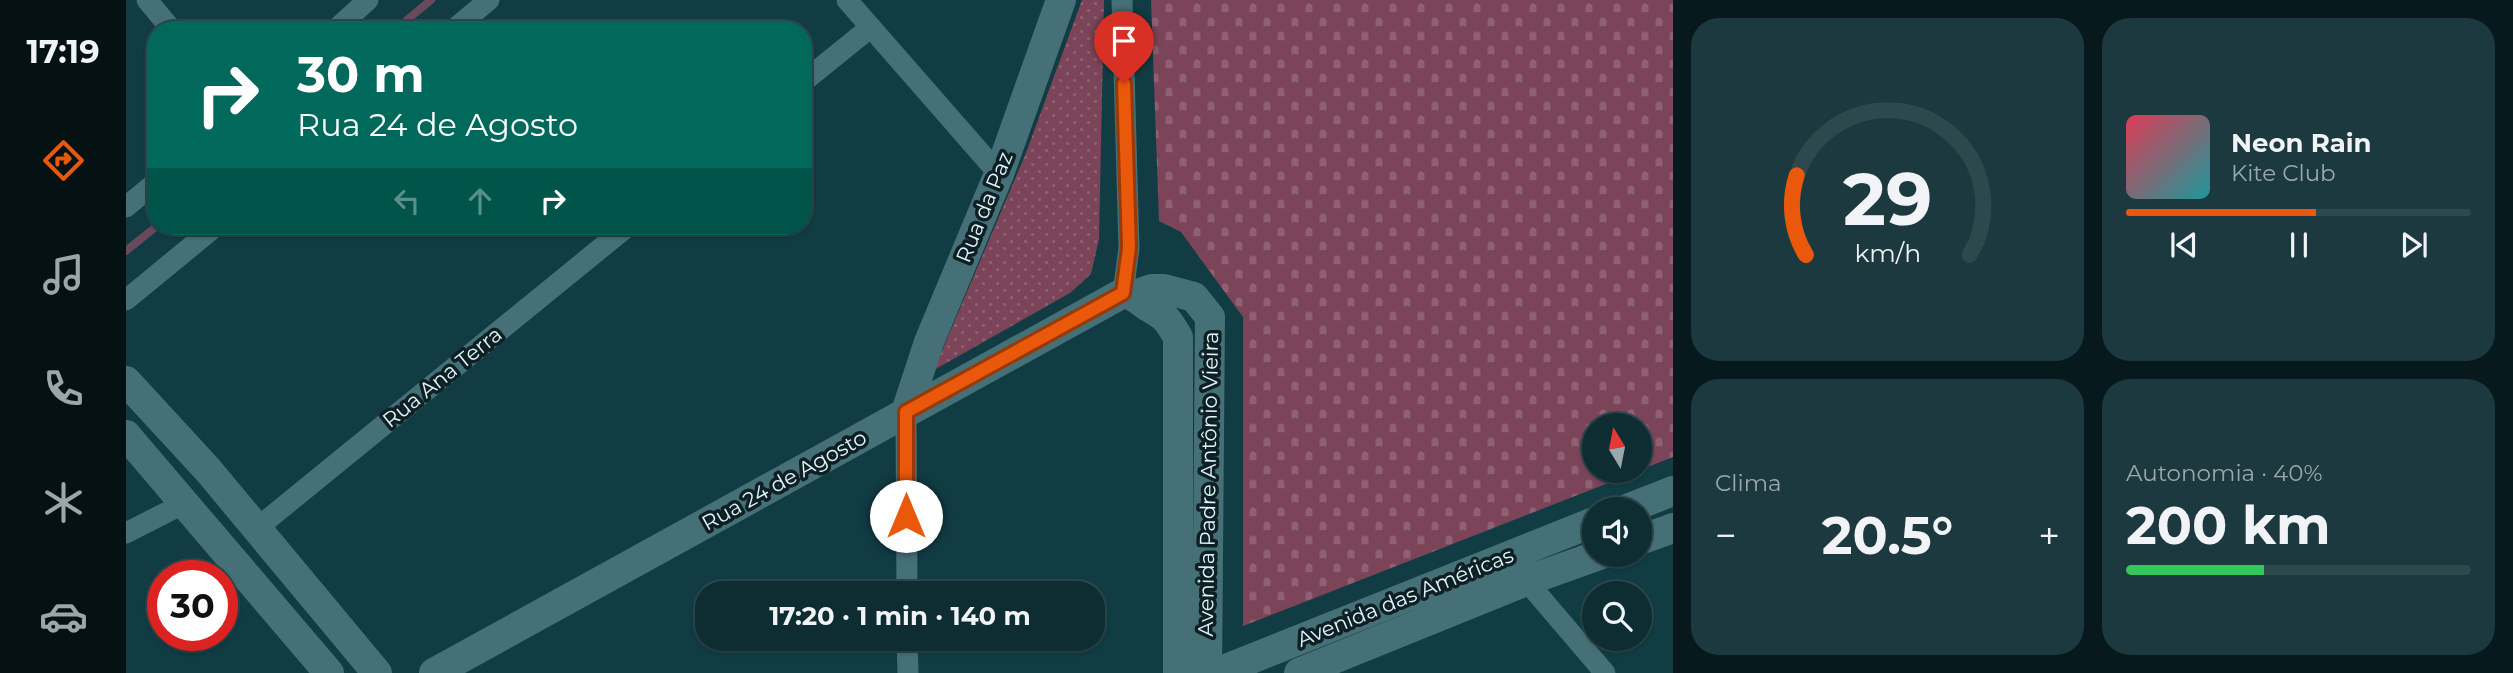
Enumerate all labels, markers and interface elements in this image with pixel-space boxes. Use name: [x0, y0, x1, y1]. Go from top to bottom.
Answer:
pin: [1094, 11, 1154, 83]
icon: arrive: [1105, 22, 1143, 60]
text: 17:19: [26, 32, 100, 71]
text: 30 m: [297, 45, 425, 104]
icon: right: [182, 49, 273, 140]
text: Rua 24 de Agosto: [297, 105, 578, 144]
text: Neon Rain: [2231, 127, 2372, 159]
icon: directions: [39, 136, 88, 185]
street label: Rua da Paz: [950, 148, 1018, 266]
text: 29: [1843, 156, 1932, 244]
text: Kite Club: [2231, 159, 2336, 187]
icon: left: [388, 182, 426, 220]
icon: ahead: [461, 182, 499, 220]
icon: right: [534, 182, 572, 220]
icon: previous: [2165, 226, 2203, 264]
icon: pause: [2280, 226, 2318, 264]
icon: next: [2395, 226, 2433, 264]
text: km/h: [1854, 238, 1921, 268]
icon: music: [39, 250, 88, 299]
street label: Rua Ana Terra: [377, 321, 507, 433]
street label: Avenida Padre Antônio Vieira: [1193, 331, 1223, 637]
icon: phone: [39, 364, 88, 413]
north arrow: [1582, 413, 1652, 483]
map controls: [1582, 413, 1652, 651]
street label: Rua 24 de Agosto: [697, 424, 871, 536]
text: Autonomia · 40%: [2126, 459, 2323, 487]
text: Clima: [1715, 469, 1782, 497]
icon: climate: [39, 478, 88, 527]
position arrow: [869, 479, 943, 553]
text: 200 km: [2126, 494, 2330, 557]
button: sound: [1582, 497, 1652, 567]
text: 20.5°: [1822, 504, 1953, 567]
text: −: [1715, 512, 1737, 559]
text: +: [2038, 512, 2060, 559]
street label: Avenida das Américas: [1293, 542, 1517, 652]
speed limit sign: 30: [147, 560, 238, 651]
button: search: [1582, 581, 1652, 651]
icon: car: [39, 592, 88, 641]
text: 17:20 · 1 min · 140 m: [769, 600, 1031, 632]

